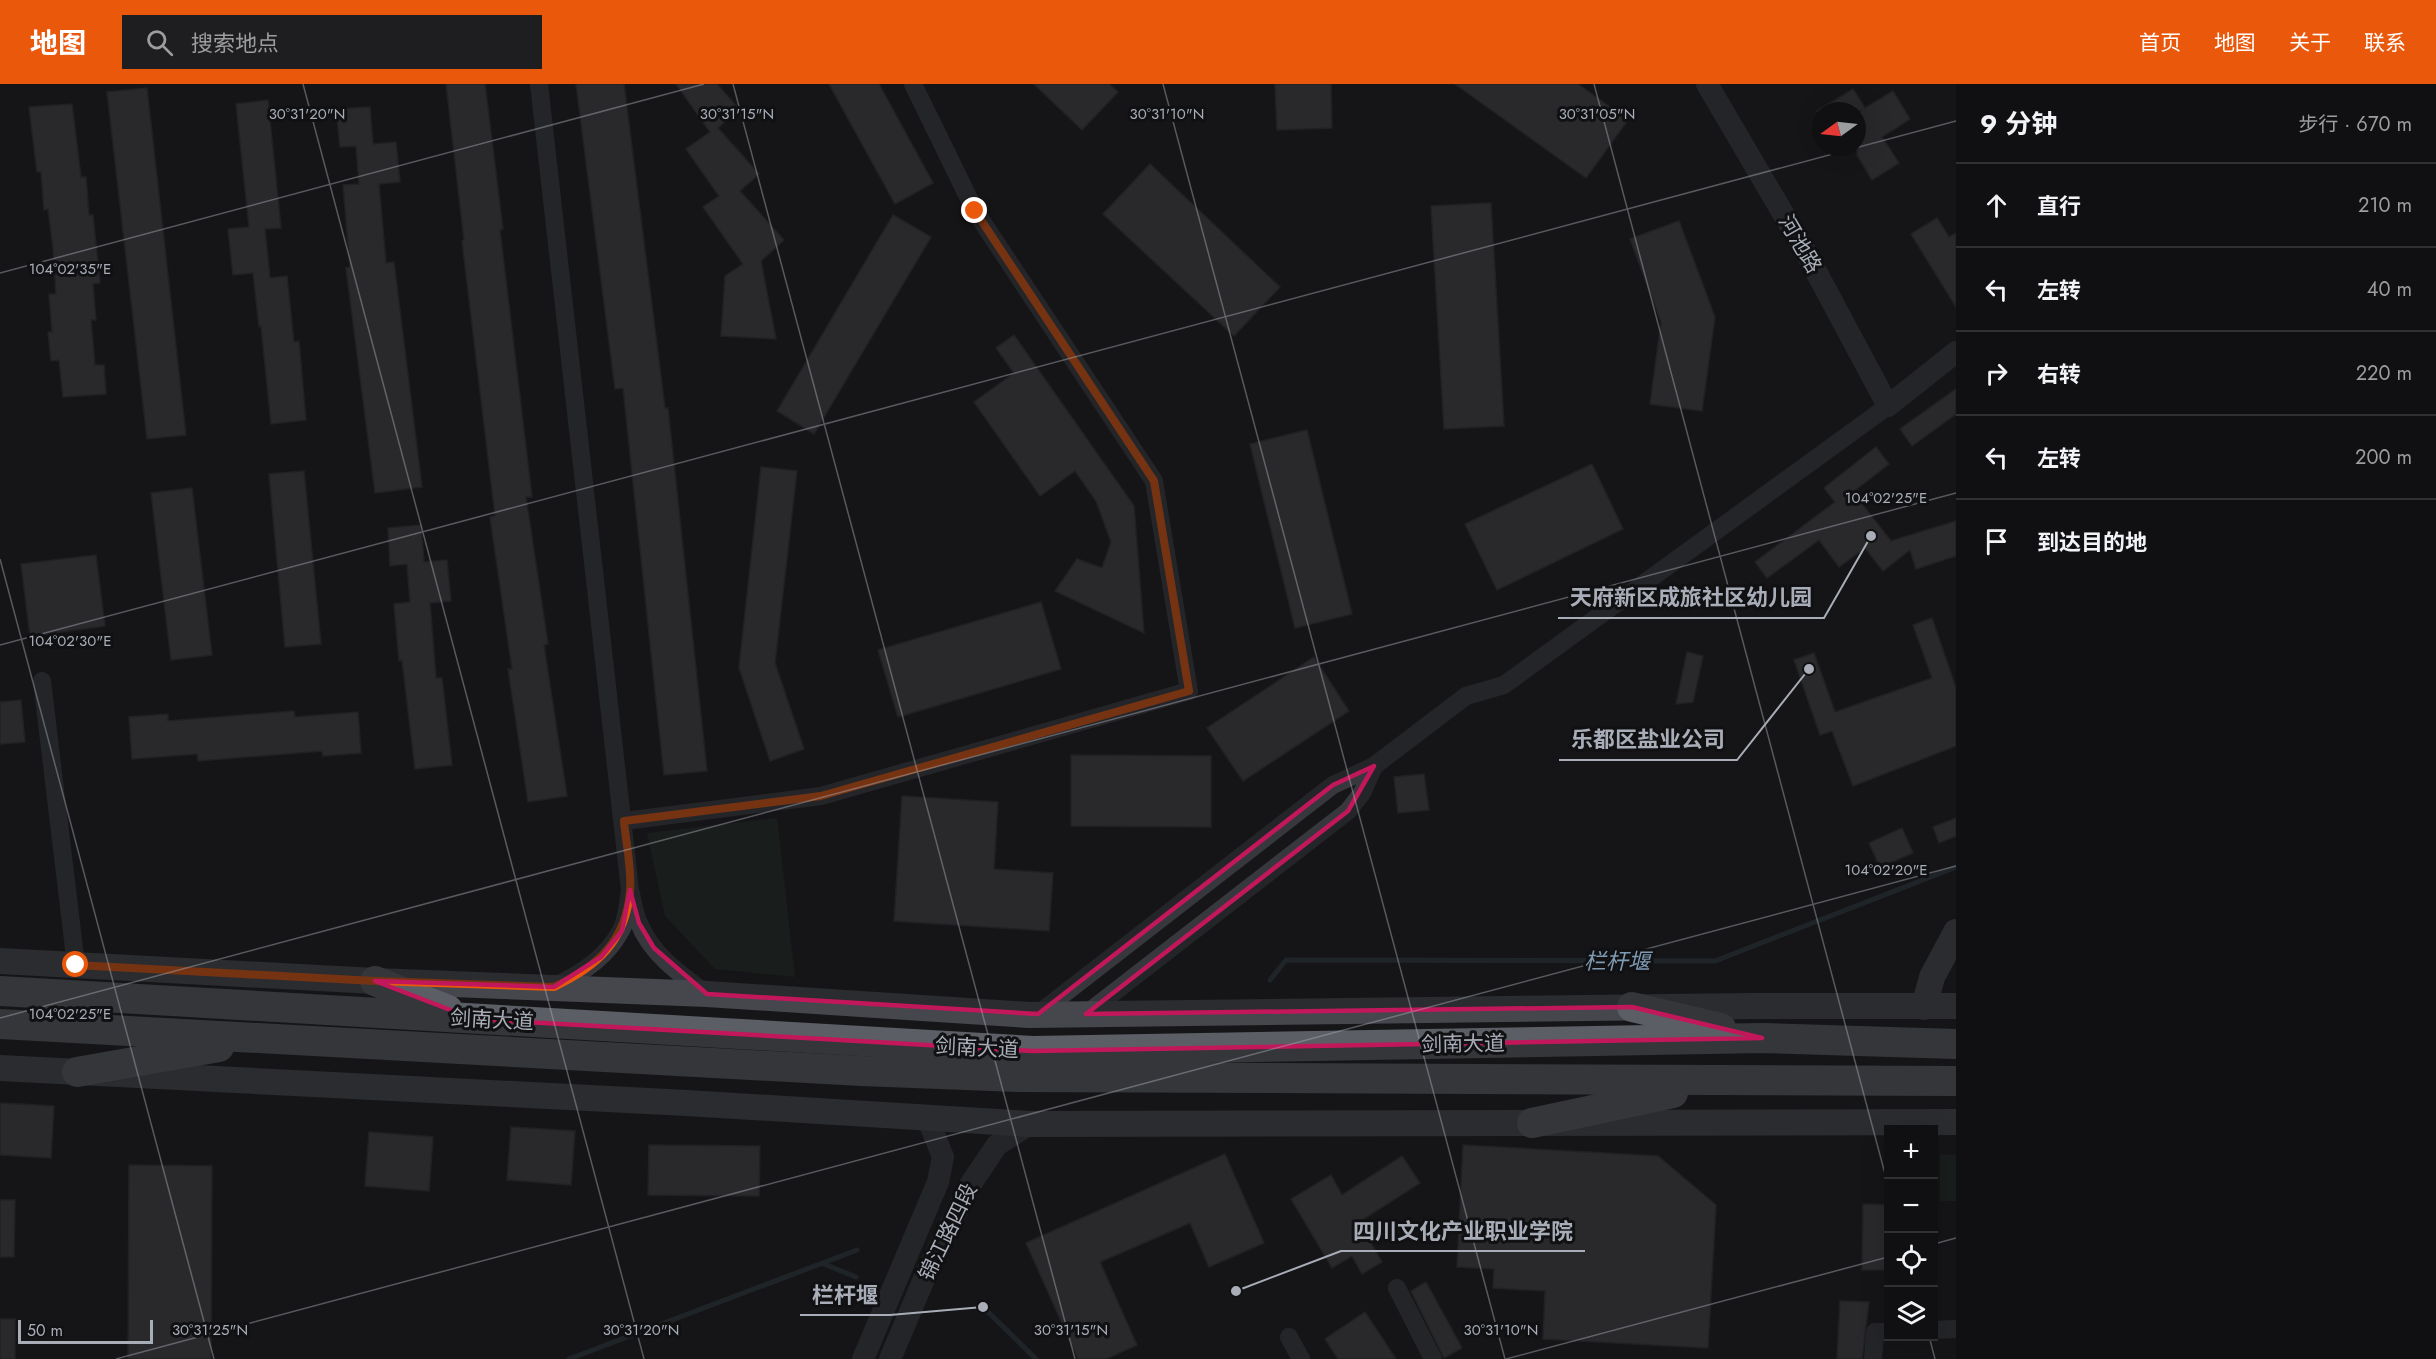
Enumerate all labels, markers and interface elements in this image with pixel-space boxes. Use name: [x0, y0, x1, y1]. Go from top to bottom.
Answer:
search box: [122, 15, 542, 69]
text: 地图: [30, 23, 86, 64]
icon: search: [143, 26, 176, 59]
text: 搜索地点: [191, 27, 279, 59]
text: 首页: [2139, 28, 2181, 58]
text: 地图: [2214, 28, 2256, 58]
text: 关于: [2289, 28, 2331, 58]
text: 联系: [2364, 28, 2406, 58]
north arrow: [1812, 102, 1866, 156]
text: 30°31'20"N: [269, 103, 345, 125]
text: 30°31'15"N: [700, 103, 774, 125]
text: 30°31'10"N: [1130, 103, 1204, 125]
text: 30°31'05"N: [1559, 103, 1635, 125]
text: 9 分钟: [1980, 105, 2057, 143]
text: 步行 · 670 m: [2298, 110, 2412, 139]
icon: ahead: [1980, 189, 2013, 222]
text: 直行: [2037, 190, 2081, 222]
text: 210 m: [2358, 191, 2412, 220]
route end: [961, 197, 987, 223]
street label: 河池路: [1771, 209, 1829, 279]
text: 104°02'35"E: [29, 258, 111, 280]
icon: left: [1980, 273, 2013, 306]
text: 左转: [2037, 274, 2081, 306]
text: 40 m: [2367, 275, 2412, 304]
icon: right: [1980, 357, 2013, 390]
text: 右转: [2037, 358, 2081, 390]
text: 220 m: [2356, 359, 2412, 388]
icon: left: [1980, 441, 2013, 474]
text: 左转: [2037, 442, 2081, 474]
text: 200 m: [2355, 443, 2412, 472]
text: 104°02'25"E: [1845, 487, 1927, 509]
icon: arrive: [1980, 525, 2013, 558]
text: 到达目的地: [2037, 526, 2147, 558]
callout: 天府新区成旅社区幼儿园: [1558, 578, 1824, 618]
text: 天府新区成旅社区幼儿园: [1570, 581, 1812, 613]
text: 104°02'30"E: [29, 630, 111, 652]
callout: 乐都区盐业公司: [1559, 720, 1737, 760]
text: 乐都区盐业公司: [1571, 723, 1725, 755]
text: 104°02'20"E: [1844, 859, 1928, 881]
water label: 栏杆堰: [1584, 945, 1654, 977]
route start: [62, 951, 88, 977]
text: 104°02'25"E: [29, 1003, 111, 1025]
street label: 剑南大道: [449, 1003, 535, 1037]
street label: 剑南大道: [1421, 1028, 1505, 1060]
street label: 剑南大道: [934, 1031, 1020, 1065]
map controls: [1884, 1125, 1938, 1341]
button: +: [1884, 1125, 1938, 1179]
street label: 锦江路四段: [912, 1178, 984, 1286]
button: −: [1884, 1179, 1938, 1233]
callout: 四川文化产业职业学院: [1341, 1211, 1585, 1251]
text: 四川文化产业职业学院: [1353, 1215, 1573, 1247]
button: locate: [1884, 1233, 1938, 1287]
callout: 栏杆堰: [800, 1275, 890, 1315]
text: 栏杆堰: [812, 1279, 878, 1311]
button: layers: [1884, 1287, 1938, 1341]
scale bar: [18, 1317, 153, 1344]
text: 50 m: [27, 1319, 63, 1342]
text: 30°31'25"N: [172, 1319, 248, 1341]
text: 30°31'20"N: [603, 1319, 679, 1341]
text: 30°31'15"N: [1034, 1319, 1108, 1341]
text: 30°31'10"N: [1464, 1319, 1538, 1341]

